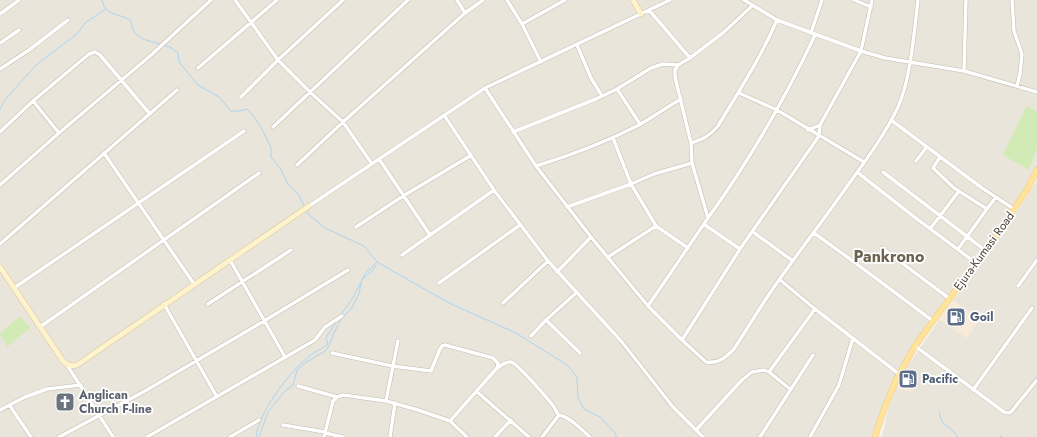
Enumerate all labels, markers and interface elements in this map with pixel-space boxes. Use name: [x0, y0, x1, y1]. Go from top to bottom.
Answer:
street label: Ejura-Kumasi Road: [949, 208, 1019, 294]
district label: Pankrono: [854, 245, 924, 268]
fuel station icon: Goil: [945, 306, 967, 328]
place label: Goil: [970, 308, 993, 326]
fuel station icon: Pacific: [897, 368, 919, 390]
place label: Pacific: [922, 370, 958, 388]
place label: Anglican Church F-line: [78, 386, 152, 418]
church icon: Anglican Church F-line: [54, 391, 76, 413]

